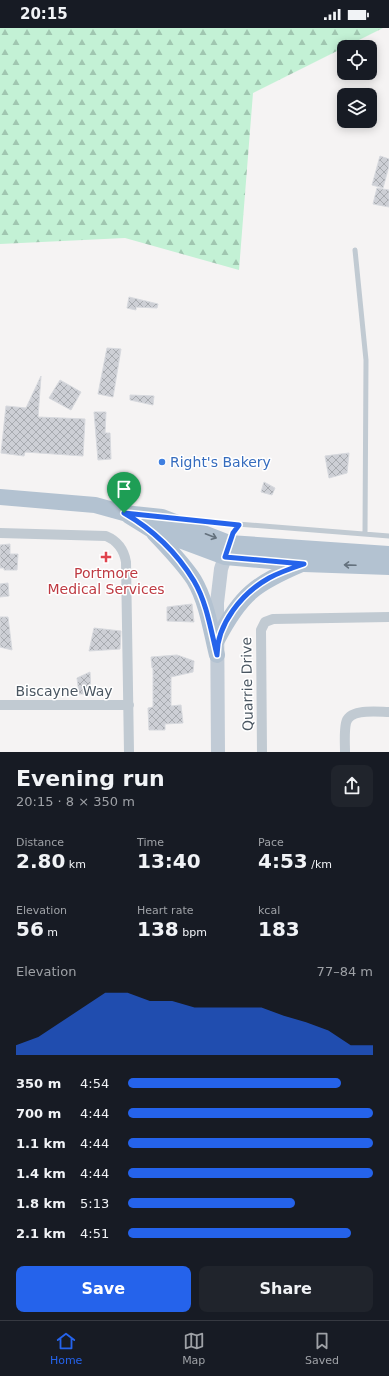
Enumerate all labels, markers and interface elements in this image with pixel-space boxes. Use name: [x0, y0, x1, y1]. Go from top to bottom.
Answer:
text: 20:15: [20, 5, 68, 23]
map controls: [337, 40, 377, 128]
button: locate: [337, 40, 377, 80]
button: layers: [337, 88, 377, 128]
place label: Right's Bakery: [170, 454, 271, 470]
marker: Right's Bakery: [157, 457, 167, 467]
pin: [107, 472, 141, 513]
icon: arrive: [113, 478, 135, 500]
one-way arrow: [204, 533, 216, 541]
marker: Portmore Medical Services: [100, 551, 112, 563]
one-way arrow: [344, 562, 357, 569]
place label: Portmore Medical Services: [47, 565, 165, 597]
street label: Quarrie Drive: [238, 637, 256, 731]
street label: Biscayne Way: [15, 683, 113, 699]
button: share: [331, 765, 373, 807]
text: Evening run: [16, 766, 165, 791]
text: 20:15 · 8 × 350 m: [16, 794, 135, 809]
text: Distance: [16, 836, 64, 849]
text: Time: [137, 836, 164, 849]
text: Pace: [258, 836, 284, 849]
text: 2.80: [16, 849, 65, 873]
text: 13:40: [137, 849, 201, 873]
text: 4:53: [258, 849, 308, 873]
text: km: [65, 858, 86, 871]
text: /km: [308, 858, 332, 871]
text: Elevation: [16, 904, 67, 917]
text: Heart rate: [137, 904, 193, 917]
text: kcal: [258, 904, 280, 917]
text: 56: [16, 917, 44, 941]
text: 138: [137, 917, 179, 941]
text: 183: [258, 917, 300, 941]
text: m: [44, 926, 58, 939]
text: bpm: [179, 926, 207, 939]
text: Elevation: [16, 964, 76, 979]
text: 77–84 m: [317, 964, 373, 979]
text: 350 m: [16, 1076, 61, 1091]
text: 4:54: [80, 1076, 109, 1091]
text: 700 m: [16, 1106, 61, 1121]
text: 4:44: [80, 1106, 109, 1121]
text: 1.1 km: [16, 1136, 66, 1151]
text: 4:44: [80, 1136, 109, 1151]
text: 1.4 km: [16, 1166, 66, 1181]
text: 4:44: [80, 1166, 109, 1181]
text: 1.8 km: [16, 1196, 66, 1211]
text: 5:13: [80, 1196, 109, 1211]
text: 2.1 km: [16, 1226, 66, 1241]
text: 4:51: [80, 1226, 109, 1241]
button: Save: [16, 1266, 191, 1312]
button: Share: [199, 1266, 373, 1312]
tab: Home: [50, 1330, 82, 1367]
tab: Map: [182, 1330, 205, 1367]
tab: Saved: [305, 1330, 339, 1367]

